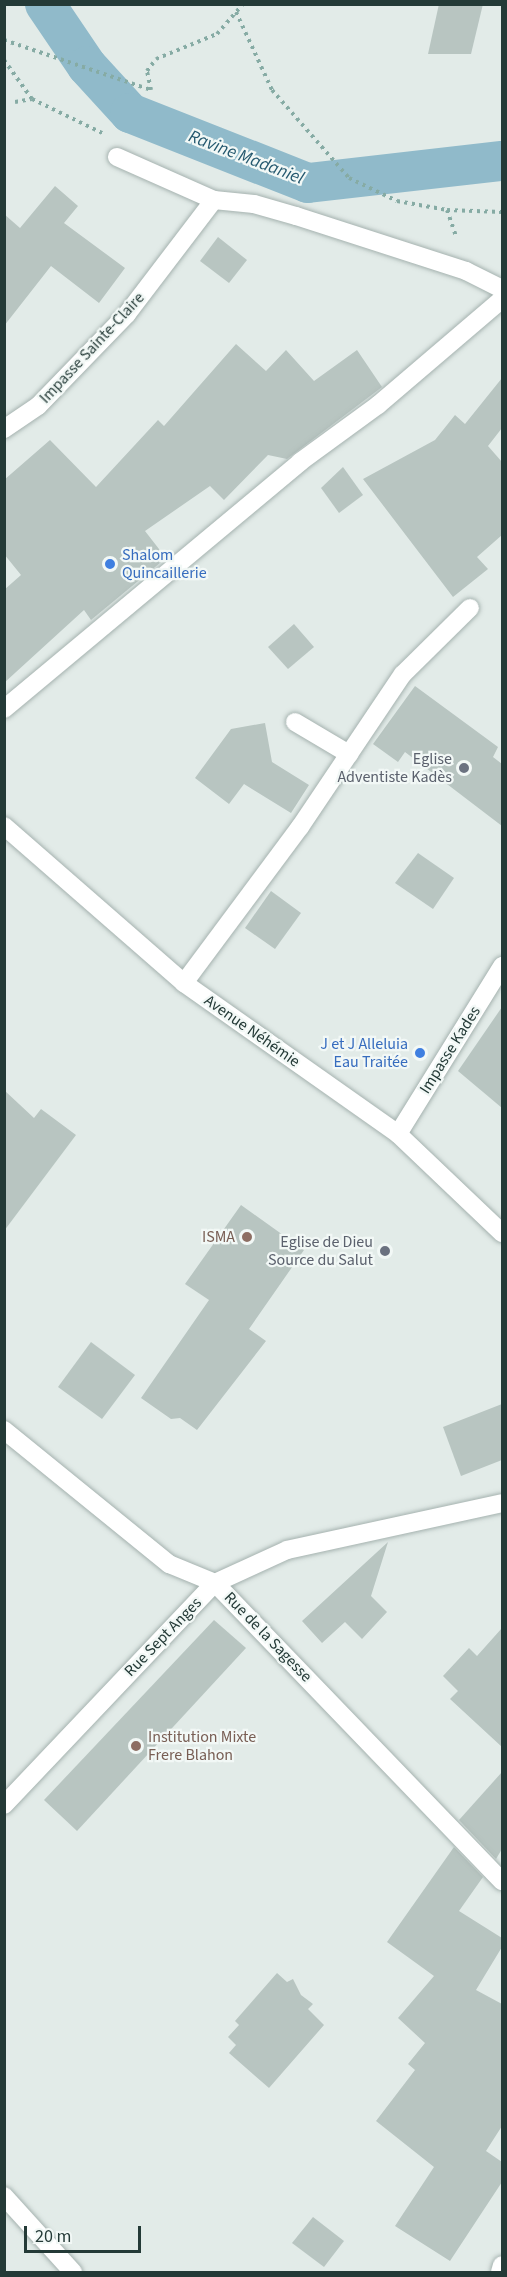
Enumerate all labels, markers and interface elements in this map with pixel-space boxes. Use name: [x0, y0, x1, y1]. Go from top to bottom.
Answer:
water label: Ravine Madaniel: [185, 126, 307, 190]
street label: Impasse Sainte-Claire: [36, 288, 148, 408]
place label: Shalom Quincaillerie: [122, 545, 207, 583]
marker: Shalom Quincaillerie: [103, 557, 117, 571]
place label: Eglise Adventiste Kadès: [337, 749, 452, 787]
marker: Eglise Adventiste Kadès: [457, 761, 471, 775]
street label: Avenue Néhémie: [200, 991, 304, 1071]
street label: Impasse Kades: [415, 1003, 485, 1097]
place label: J et J Alleluia Eau Traitée: [320, 1034, 408, 1072]
marker: J et J Alleluia Eau Traitée: [413, 1046, 427, 1060]
place label: ISMA: [202, 1227, 235, 1247]
marker: ISMA: [240, 1230, 254, 1244]
place label: Eglise de Dieu Source du Salut: [268, 1232, 373, 1270]
marker: Eglise de Dieu Source du Salut: [378, 1244, 392, 1258]
street label: Rue de la Sagesse: [220, 1588, 316, 1686]
street label: Rue Sept Anges: [120, 1593, 206, 1681]
place label: Institution Mixte Frere Blahon: [148, 1727, 256, 1765]
marker: Institution Mixte Frere Blahon: [129, 1739, 143, 1753]
scale bar: [27, 2214, 144, 2252]
text: 20 m: [35, 2224, 71, 2249]

